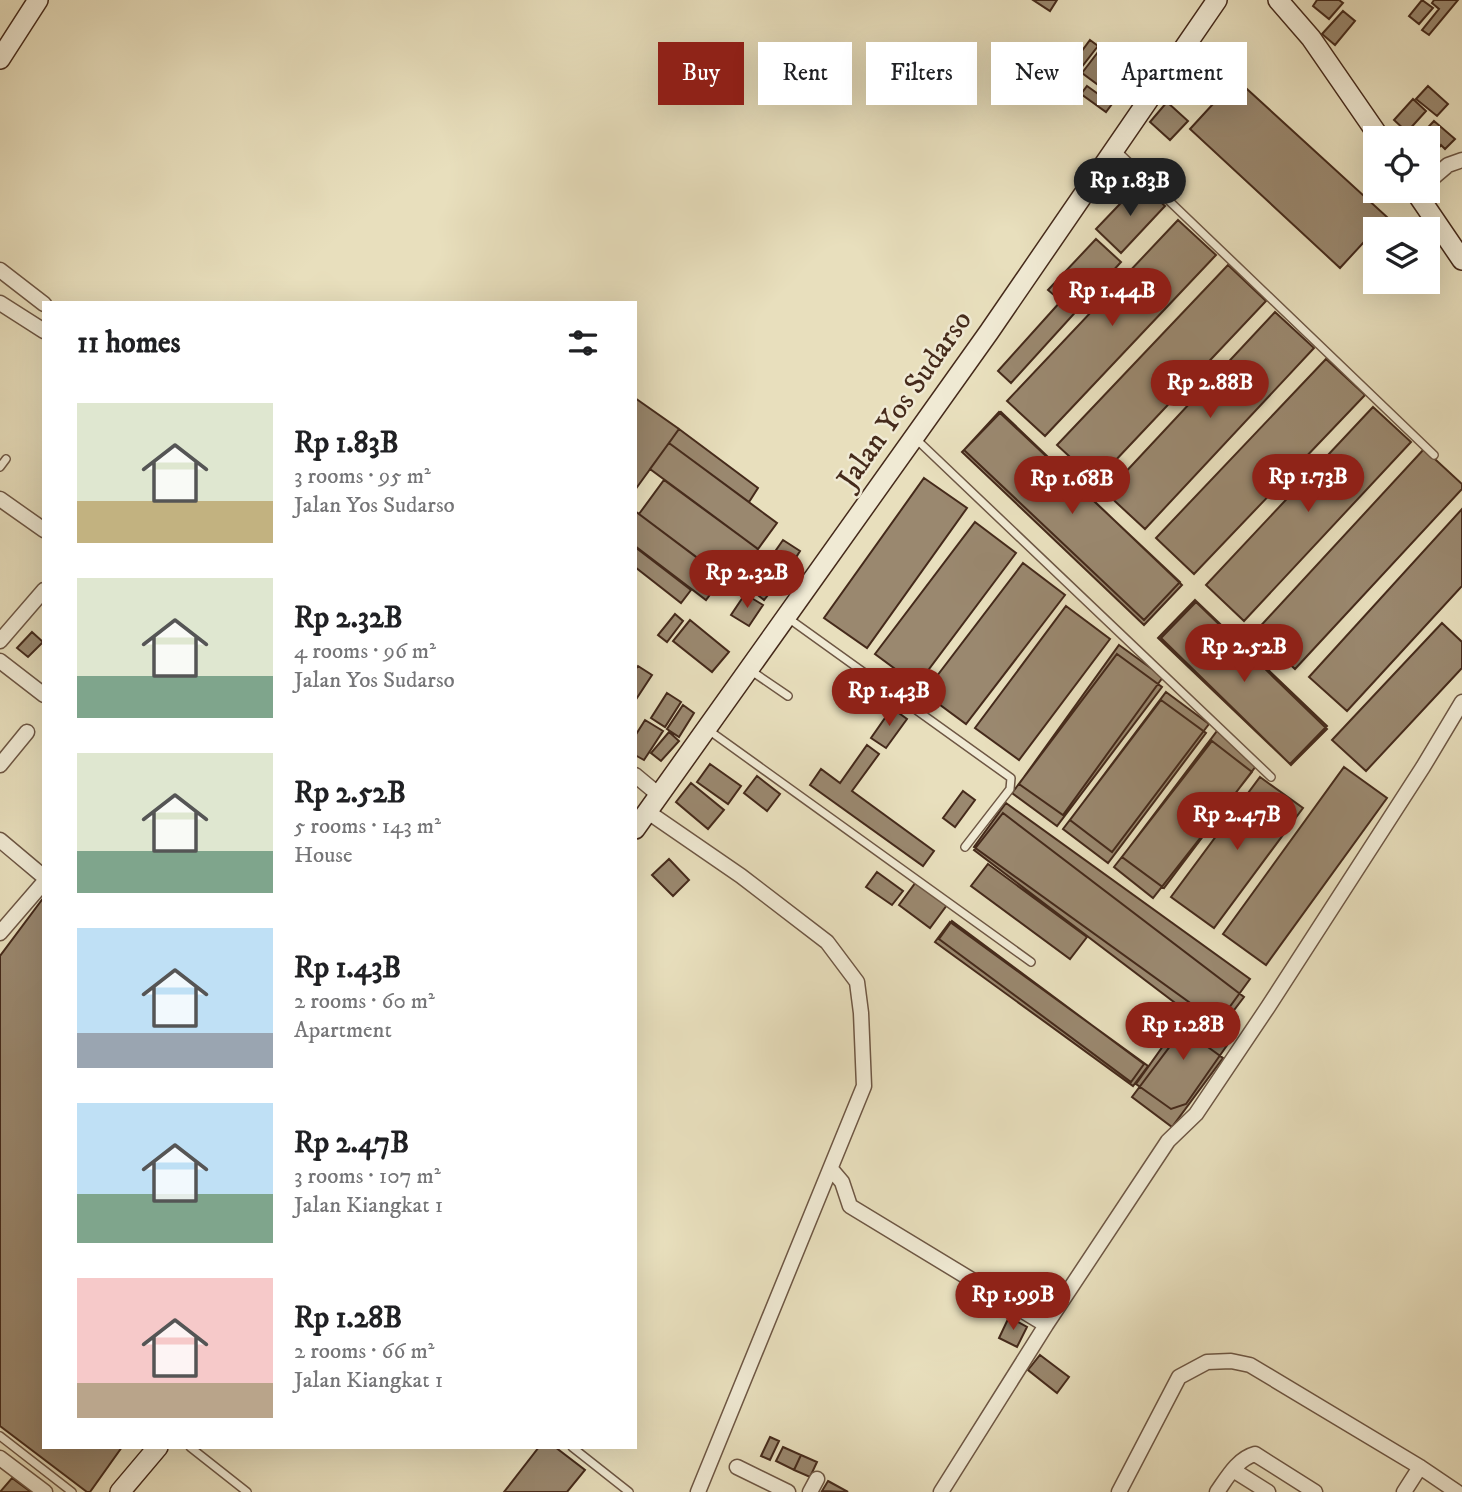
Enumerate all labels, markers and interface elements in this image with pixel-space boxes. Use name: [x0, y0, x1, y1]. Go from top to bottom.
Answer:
chip: Buy: [658, 42, 744, 105]
chip: Rent: [758, 42, 852, 105]
chip: Filters: [866, 42, 977, 105]
chip: New: [991, 42, 1083, 105]
chip: Apartment: [1097, 42, 1247, 105]
map controls: [1363, 126, 1440, 294]
button: locate: [1363, 126, 1440, 203]
pin: Rp 1.83B: [1058, 158, 1202, 218]
text: Rp 1.83B: [1090, 166, 1170, 195]
button: layers: [1363, 217, 1440, 294]
pin: Rp 1.44B: [1040, 268, 1184, 328]
text: Rp 1.44B: [1069, 276, 1155, 305]
street label: Jalan Yos Sudarso: [828, 303, 981, 499]
icon: filters: [564, 324, 602, 362]
text: 11 homes: [77, 325, 181, 362]
pin: Rp 2.88B: [1138, 360, 1282, 420]
text: Rp 2.88B: [1167, 368, 1253, 397]
text: Rp 1.83B: [294, 425, 399, 462]
icon: home: [133, 431, 217, 515]
pin: Rp 1.73B: [1236, 454, 1380, 514]
pin: Rp 1.68B: [1000, 456, 1144, 516]
text: 3 rooms · 95 m²: [294, 462, 431, 491]
text: Rp 1.73B: [1268, 462, 1348, 491]
text: Rp 1.68B: [1030, 464, 1114, 493]
text: Jalan Yos Sudarso: [294, 491, 455, 520]
pin: Rp 2.32B: [675, 550, 819, 610]
text: Rp 2.32B: [705, 558, 789, 587]
text: Rp 2.32B: [294, 600, 403, 637]
icon: home: [133, 606, 217, 690]
pin: Rp 2.52B: [1172, 624, 1316, 684]
text: Rp 2.52B: [1201, 632, 1287, 661]
text: 4 rooms · 96 m²: [294, 637, 436, 666]
text: Jalan Yos Sudarso: [294, 666, 455, 695]
pin: Rp 1.43B: [817, 668, 961, 728]
text: Rp 1.43B: [848, 676, 930, 705]
text: Rp 2.52B: [294, 775, 406, 812]
icon: home: [133, 781, 217, 865]
pin: Rp 2.47B: [1165, 792, 1309, 852]
text: Rp 2.47B: [1193, 800, 1281, 829]
text: 5 rooms · 143 m²: [294, 812, 441, 841]
text: House: [294, 841, 352, 870]
text: Rp 1.43B: [294, 950, 401, 987]
icon: home: [133, 956, 217, 1040]
text: 2 rooms · 60 m²: [294, 987, 435, 1016]
pin: Rp 1.28B: [1111, 1002, 1255, 1062]
text: Rp 1.28B: [1141, 1010, 1225, 1039]
text: Apartment: [294, 1016, 392, 1045]
text: Rp 2.47B: [294, 1125, 409, 1162]
icon: home: [133, 1131, 217, 1215]
text: 3 rooms · 107 m²: [294, 1162, 441, 1191]
text: Jalan Kiangkat 1: [294, 1191, 443, 1220]
pin: Rp 1.99B: [941, 1272, 1085, 1332]
text: Rp 1.99B: [971, 1280, 1055, 1309]
text: Rp 1.28B: [294, 1300, 402, 1337]
icon: home: [133, 1306, 217, 1390]
text: 2 rooms · 66 m²: [294, 1337, 434, 1366]
text: Jalan Kiangkat 1: [294, 1366, 443, 1395]

